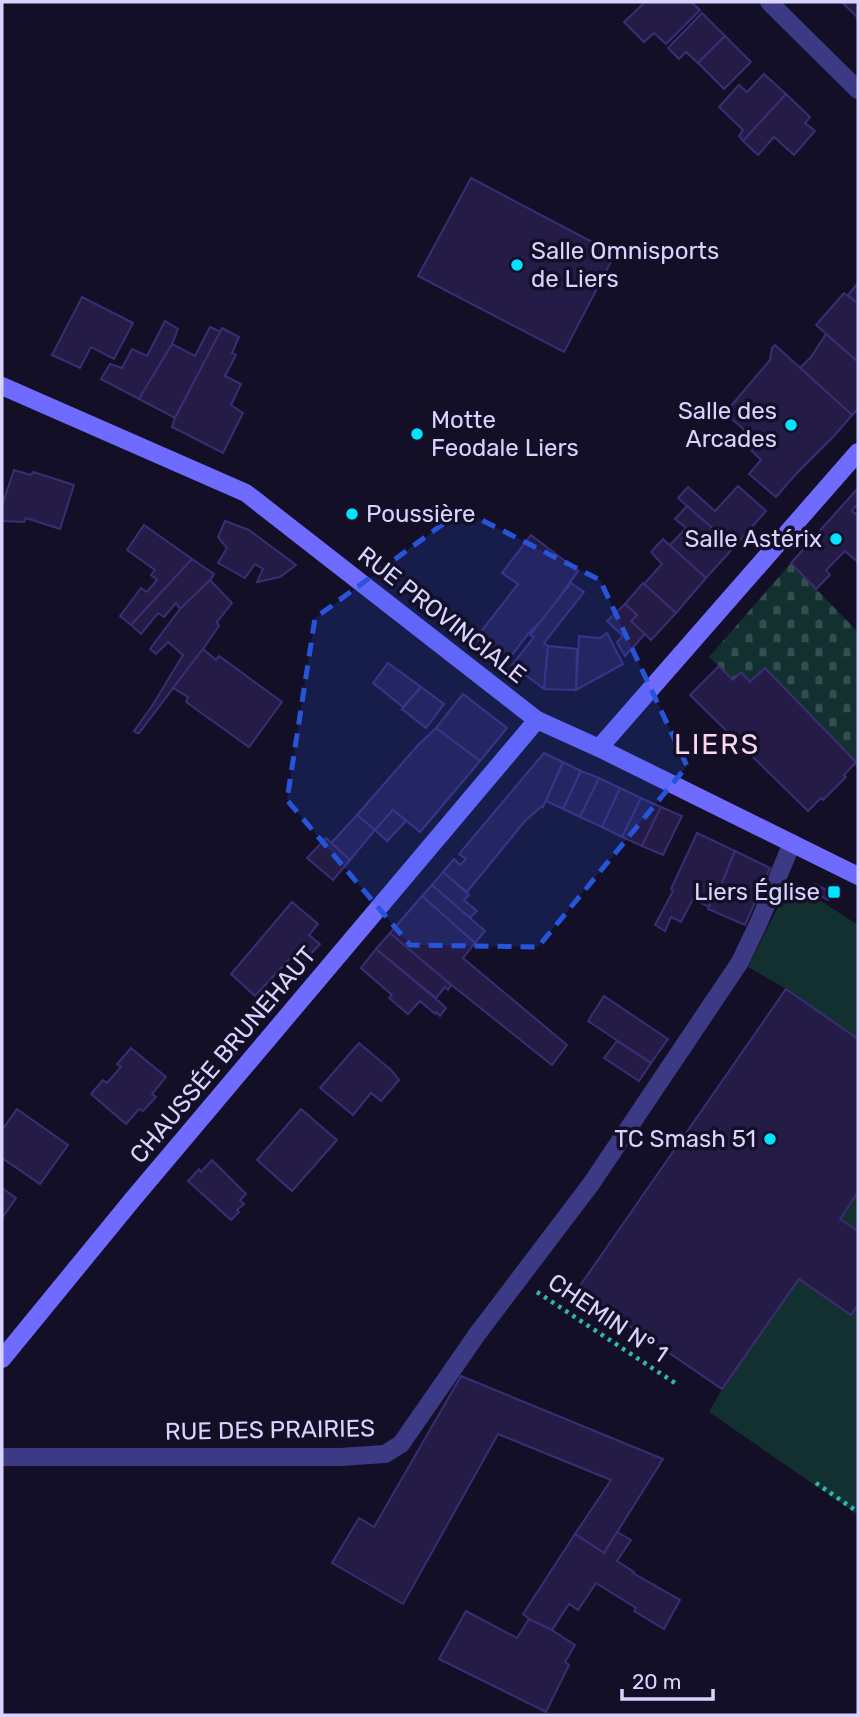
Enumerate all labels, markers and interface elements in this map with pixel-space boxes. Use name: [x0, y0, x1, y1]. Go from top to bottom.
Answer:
place label: Salle Omnisports de Liers: [531, 237, 719, 293]
marker: Salle Omnisports de Liers: [509, 257, 525, 273]
place label: Salle des Arcades: [678, 397, 777, 453]
place label: Motte Feodale Liers: [431, 406, 579, 462]
marker: Salle des Arcades: [783, 417, 799, 433]
marker: Motte Feodale Liers: [409, 426, 425, 442]
place label: Poussière: [366, 500, 476, 528]
marker: Poussière: [344, 506, 360, 522]
place label: Salle Astérix: [684, 525, 822, 553]
marker: Salle Astérix: [828, 531, 844, 547]
street label: RUE PROVINCIALE: [352, 541, 532, 689]
district label: LIERS: [674, 728, 760, 761]
place label: Liers Église: [694, 878, 820, 906]
marker: Liers Église: [826, 884, 842, 900]
street label: CHAUSSÉE BRUNEHAUT: [124, 941, 322, 1169]
place label: TC Smash 51: [614, 1125, 756, 1153]
marker: TC Smash 51: [762, 1131, 778, 1147]
street label: CHEMIN N° 1: [543, 1268, 673, 1368]
street label: RUE DES PRAIRIES: [165, 1414, 375, 1446]
scale bar: [622, 1658, 713, 1702]
text: 20 m: [632, 1669, 681, 1694]

